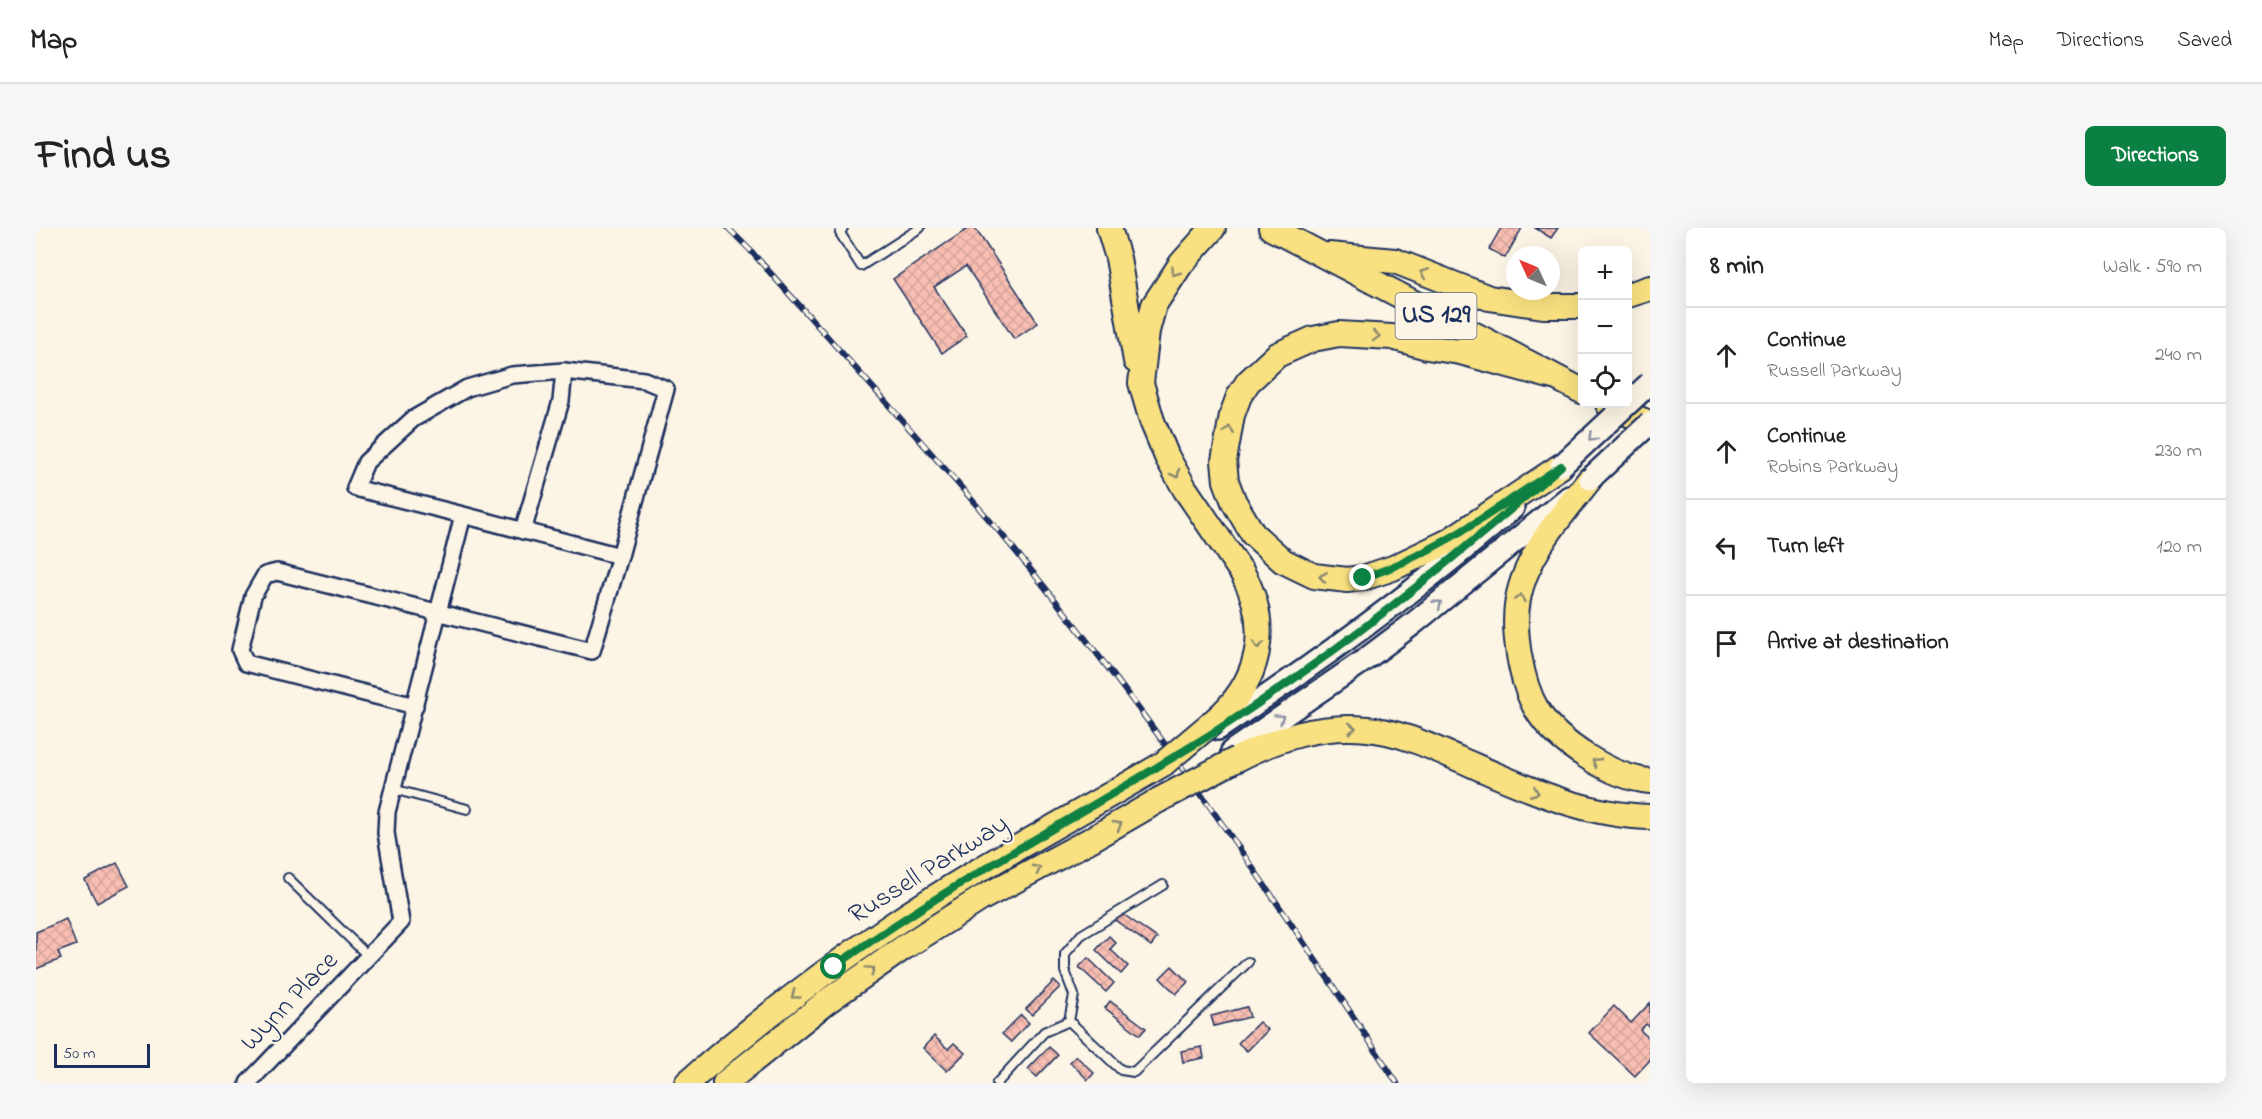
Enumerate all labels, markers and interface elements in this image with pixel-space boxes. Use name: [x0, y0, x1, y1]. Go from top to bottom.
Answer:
text: Map: [30, 21, 77, 62]
text: Map: [1988, 26, 2024, 56]
text: Directions: [2057, 26, 2144, 56]
text: Saved: [2177, 26, 2232, 56]
text: Find us: [36, 126, 171, 187]
button: Directions: [2085, 126, 2226, 186]
north arrow: [1506, 246, 1560, 300]
map controls: [1578, 246, 1632, 408]
button: +: [1578, 246, 1632, 300]
text: 8 min: [1710, 248, 1764, 286]
text: Walk · 590 m: [2103, 253, 2202, 282]
one-way arrow: [1171, 266, 1182, 277]
one-way arrow: [1420, 268, 1431, 280]
road number: US 129: [1396, 293, 1476, 339]
button: −: [1578, 300, 1632, 354]
text: Continue: [1767, 325, 1846, 357]
one-way arrow: [1372, 330, 1381, 342]
icon: ahead: [1710, 339, 1743, 372]
text: 240 m: [2155, 341, 2202, 370]
button: locate: [1578, 354, 1632, 408]
text: Russell Parkway: [1767, 357, 1902, 386]
text: Continue: [1767, 421, 1846, 453]
one-way arrow: [1222, 425, 1235, 435]
one-way arrow: [1588, 430, 1599, 441]
icon: ahead: [1710, 435, 1743, 468]
text: 230 m: [2155, 437, 2202, 466]
text: Robins Parkway: [1767, 453, 1898, 482]
one-way arrow: [1169, 468, 1180, 478]
icon: left: [1710, 531, 1743, 564]
text: Turn left: [1767, 531, 1844, 563]
text: 120 m: [2157, 533, 2202, 562]
route end: [1349, 564, 1375, 590]
one-way arrow: [1318, 571, 1328, 583]
one-way arrow: [1512, 593, 1525, 603]
one-way arrow: [1431, 600, 1442, 611]
icon: arrive: [1710, 627, 1743, 660]
text: Arrive at destination: [1767, 627, 1949, 659]
one-way arrow: [1252, 641, 1264, 650]
one-way arrow: [1273, 714, 1284, 725]
one-way arrow: [1348, 722, 1357, 734]
one-way arrow: [1592, 757, 1602, 769]
one-way arrow: [1529, 785, 1540, 797]
street label: Russell Parkway: [842, 805, 1016, 935]
one-way arrow: [1112, 820, 1122, 832]
one-way arrow: [1031, 865, 1042, 876]
street label: Wynn Place: [232, 942, 349, 1061]
route start: [820, 953, 846, 979]
one-way arrow: [865, 966, 876, 977]
one-way arrow: [791, 988, 802, 999]
scale bar: [54, 1041, 150, 1068]
text: 50 m: [63, 1042, 95, 1066]

